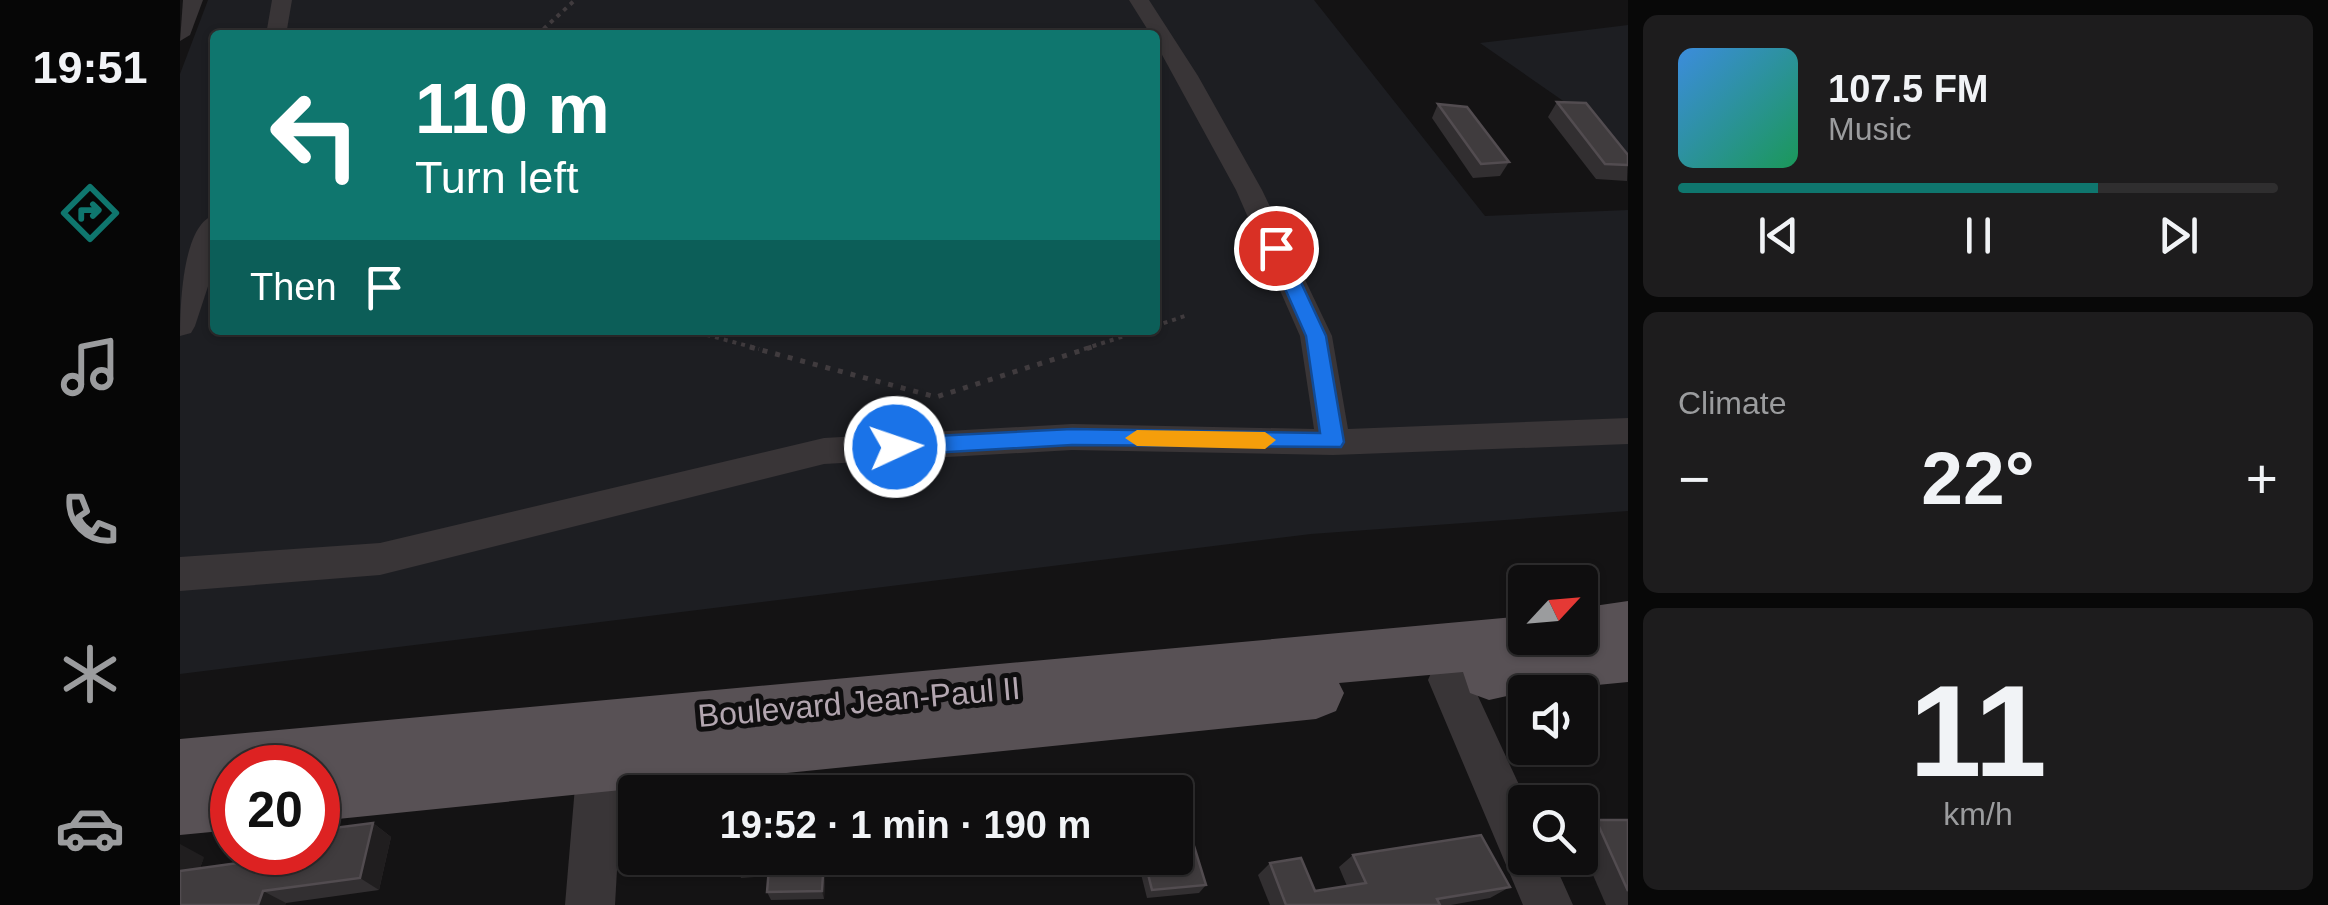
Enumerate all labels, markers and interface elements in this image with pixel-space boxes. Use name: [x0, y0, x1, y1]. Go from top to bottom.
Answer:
text: 19:51: [32, 42, 148, 93]
text: 107.5 FM: [1828, 68, 1989, 110]
icon: left: [250, 70, 380, 200]
text: 110 m: [415, 70, 610, 148]
text: Music: [1828, 111, 1912, 147]
text: Turn left: [415, 152, 578, 203]
icon: directions: [55, 178, 125, 248]
pin: [1234, 206, 1319, 291]
icon: previous: [1751, 208, 1806, 263]
icon: pause: [1951, 208, 2006, 263]
icon: next: [2151, 208, 2206, 263]
icon: arrive: [1249, 221, 1304, 276]
icon: arrive: [357, 260, 412, 315]
text: Then: [250, 266, 337, 308]
icon: music: [55, 332, 125, 402]
text: Climate: [1678, 385, 1786, 421]
position arrow: [843, 395, 947, 499]
text: 22°: [1921, 436, 2035, 520]
text: −: [1678, 448, 1710, 510]
text: +: [2246, 448, 2278, 510]
icon: phone: [55, 485, 125, 555]
north arrow: [1508, 565, 1598, 655]
map controls: [1508, 565, 1598, 875]
icon: climate: [55, 639, 125, 709]
text: 11: [1909, 658, 2047, 804]
street label: Boulevard Jean-Paul II: [696, 670, 1022, 734]
button: sound: [1508, 675, 1598, 765]
speed limit sign: 20: [210, 745, 340, 875]
button: search: [1508, 785, 1598, 875]
icon: car: [55, 793, 125, 863]
text: km/h: [1943, 796, 2013, 832]
text: 19:52 · 1 min · 190 m: [720, 804, 1091, 846]

